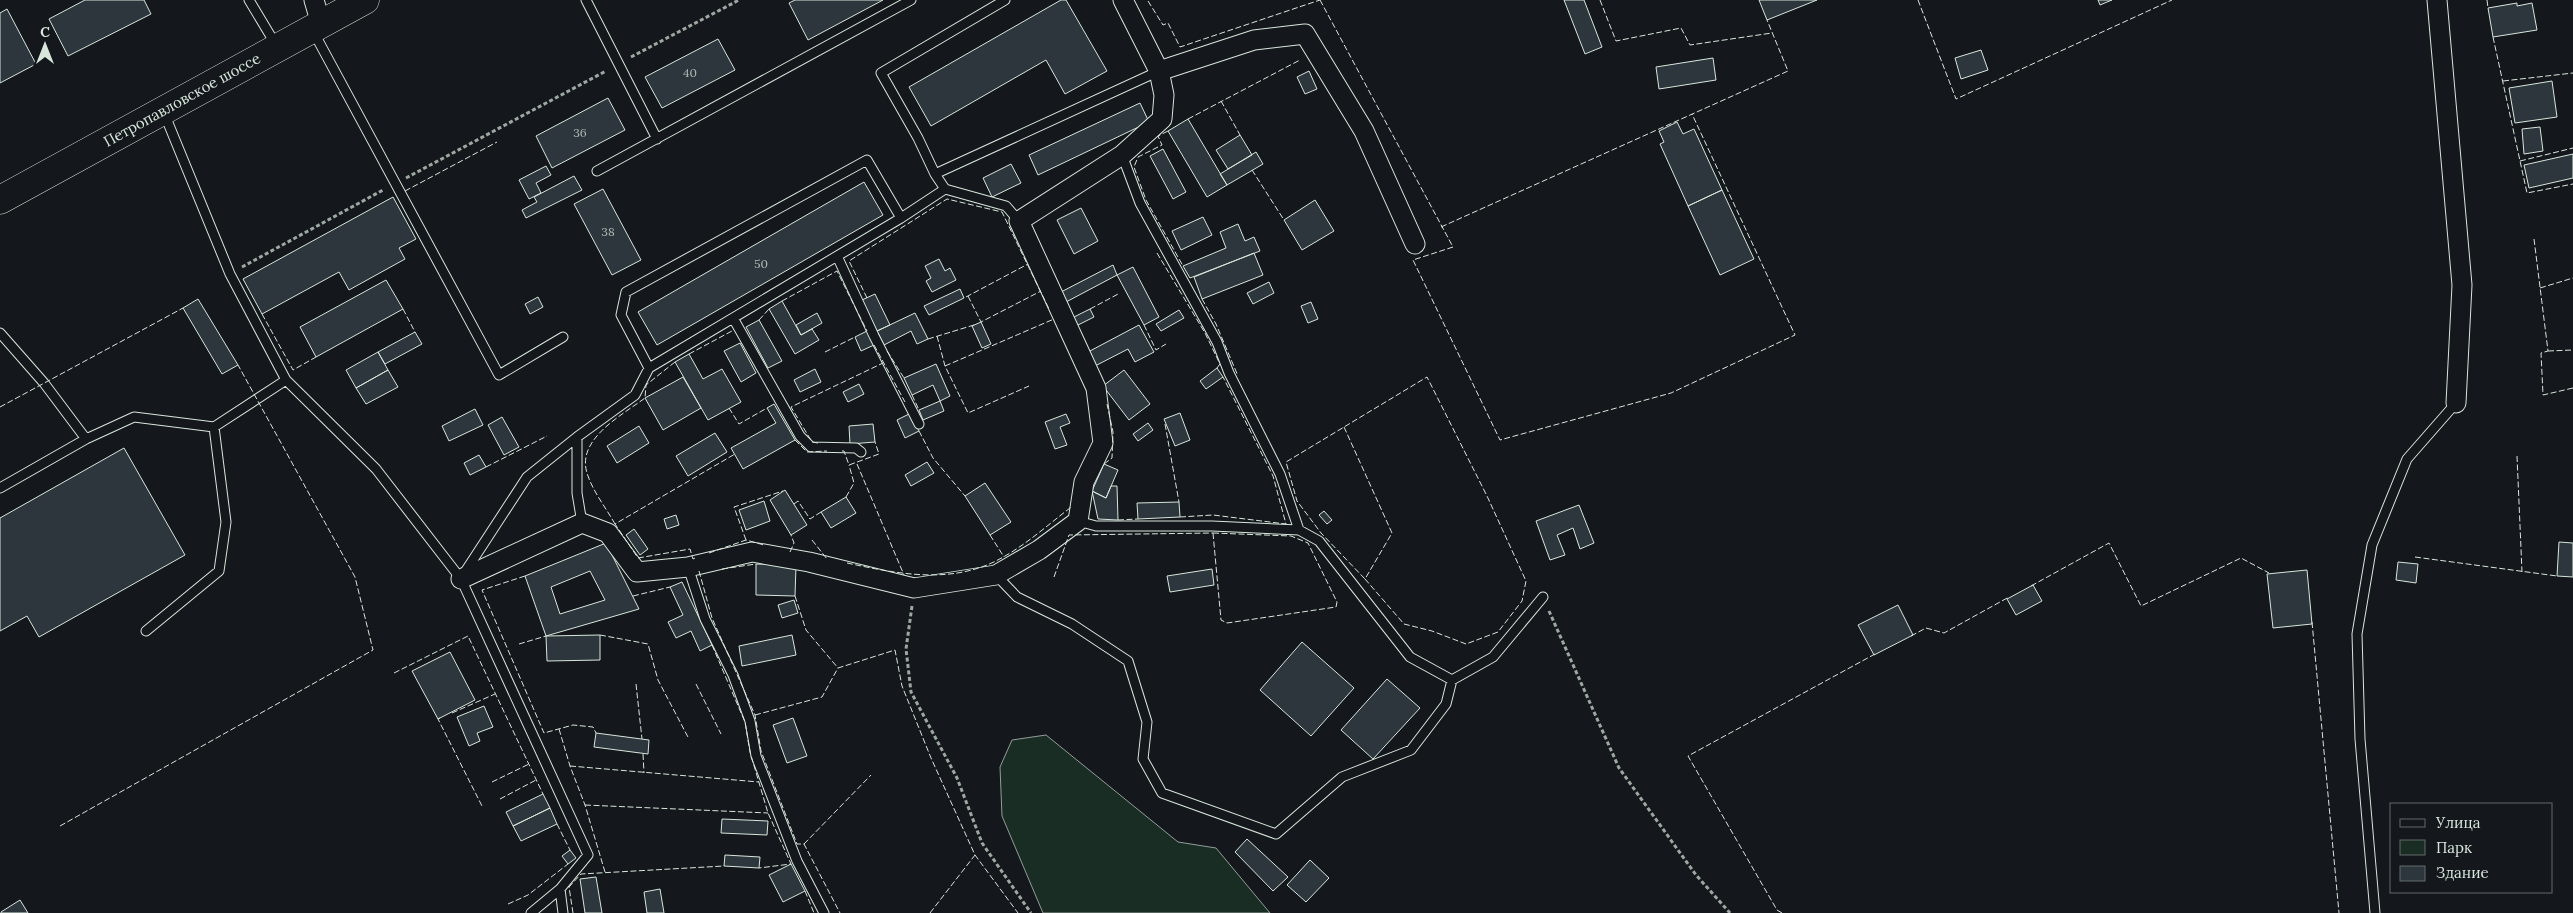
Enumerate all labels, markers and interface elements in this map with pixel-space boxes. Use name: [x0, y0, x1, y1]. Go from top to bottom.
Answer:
north arrow: [20, 20, 70, 70]
text: С: [40, 23, 50, 41]
street label: Петропавловское шоссе: [100, 48, 264, 151]
house number: 40: [683, 65, 697, 80]
house number: 36: [573, 125, 587, 140]
house number: 38: [601, 224, 615, 239]
house number: 50: [754, 256, 768, 271]
legend: [2390, 803, 2553, 893]
text: Улица: [2435, 813, 2481, 832]
text: Парк: [2436, 838, 2472, 857]
text: Здание: [2436, 863, 2489, 882]

